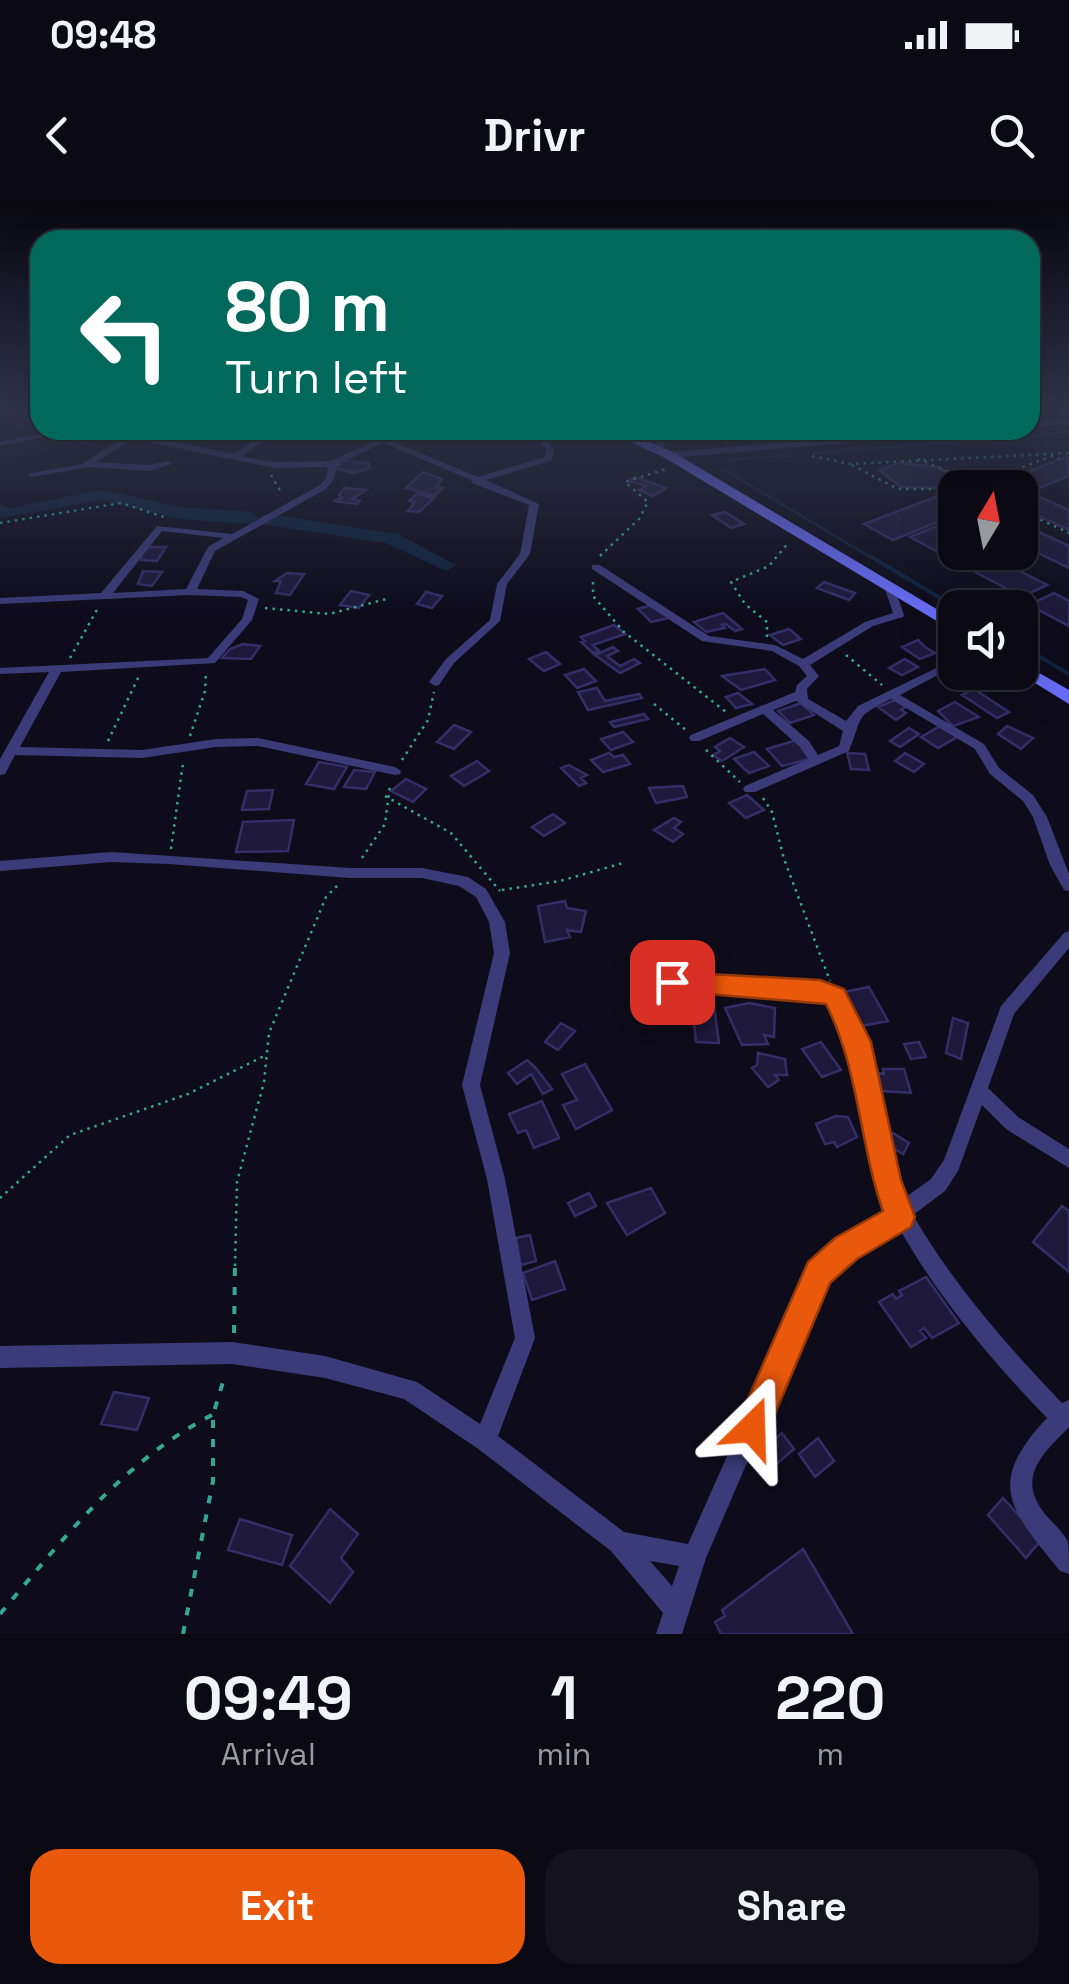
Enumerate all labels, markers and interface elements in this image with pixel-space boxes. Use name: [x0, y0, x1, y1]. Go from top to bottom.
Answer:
text: 09:48: [50, 11, 156, 59]
text: Drivr: [483, 107, 586, 164]
icon: back: [30, 108, 85, 163]
icon: search: [984, 108, 1039, 163]
text: 80 m: [225, 262, 390, 351]
icon: left: [60, 270, 190, 400]
text: Turn left: [225, 349, 408, 406]
north arrow: [938, 470, 1038, 570]
map controls: [938, 470, 1038, 690]
button: sound: [938, 590, 1038, 690]
pin: [630, 940, 715, 1025]
icon: arrive: [645, 955, 700, 1010]
position arrow: [700, 1376, 804, 1480]
text: 09:49: [184, 1660, 353, 1737]
text: 1: [550, 1660, 578, 1737]
text: 220: [775, 1660, 885, 1737]
text: Arrival: [221, 1734, 316, 1774]
text: min: [536, 1734, 591, 1774]
text: m: [816, 1734, 844, 1774]
button: Exit: [30, 1849, 525, 1964]
button: Share: [545, 1849, 1039, 1964]

